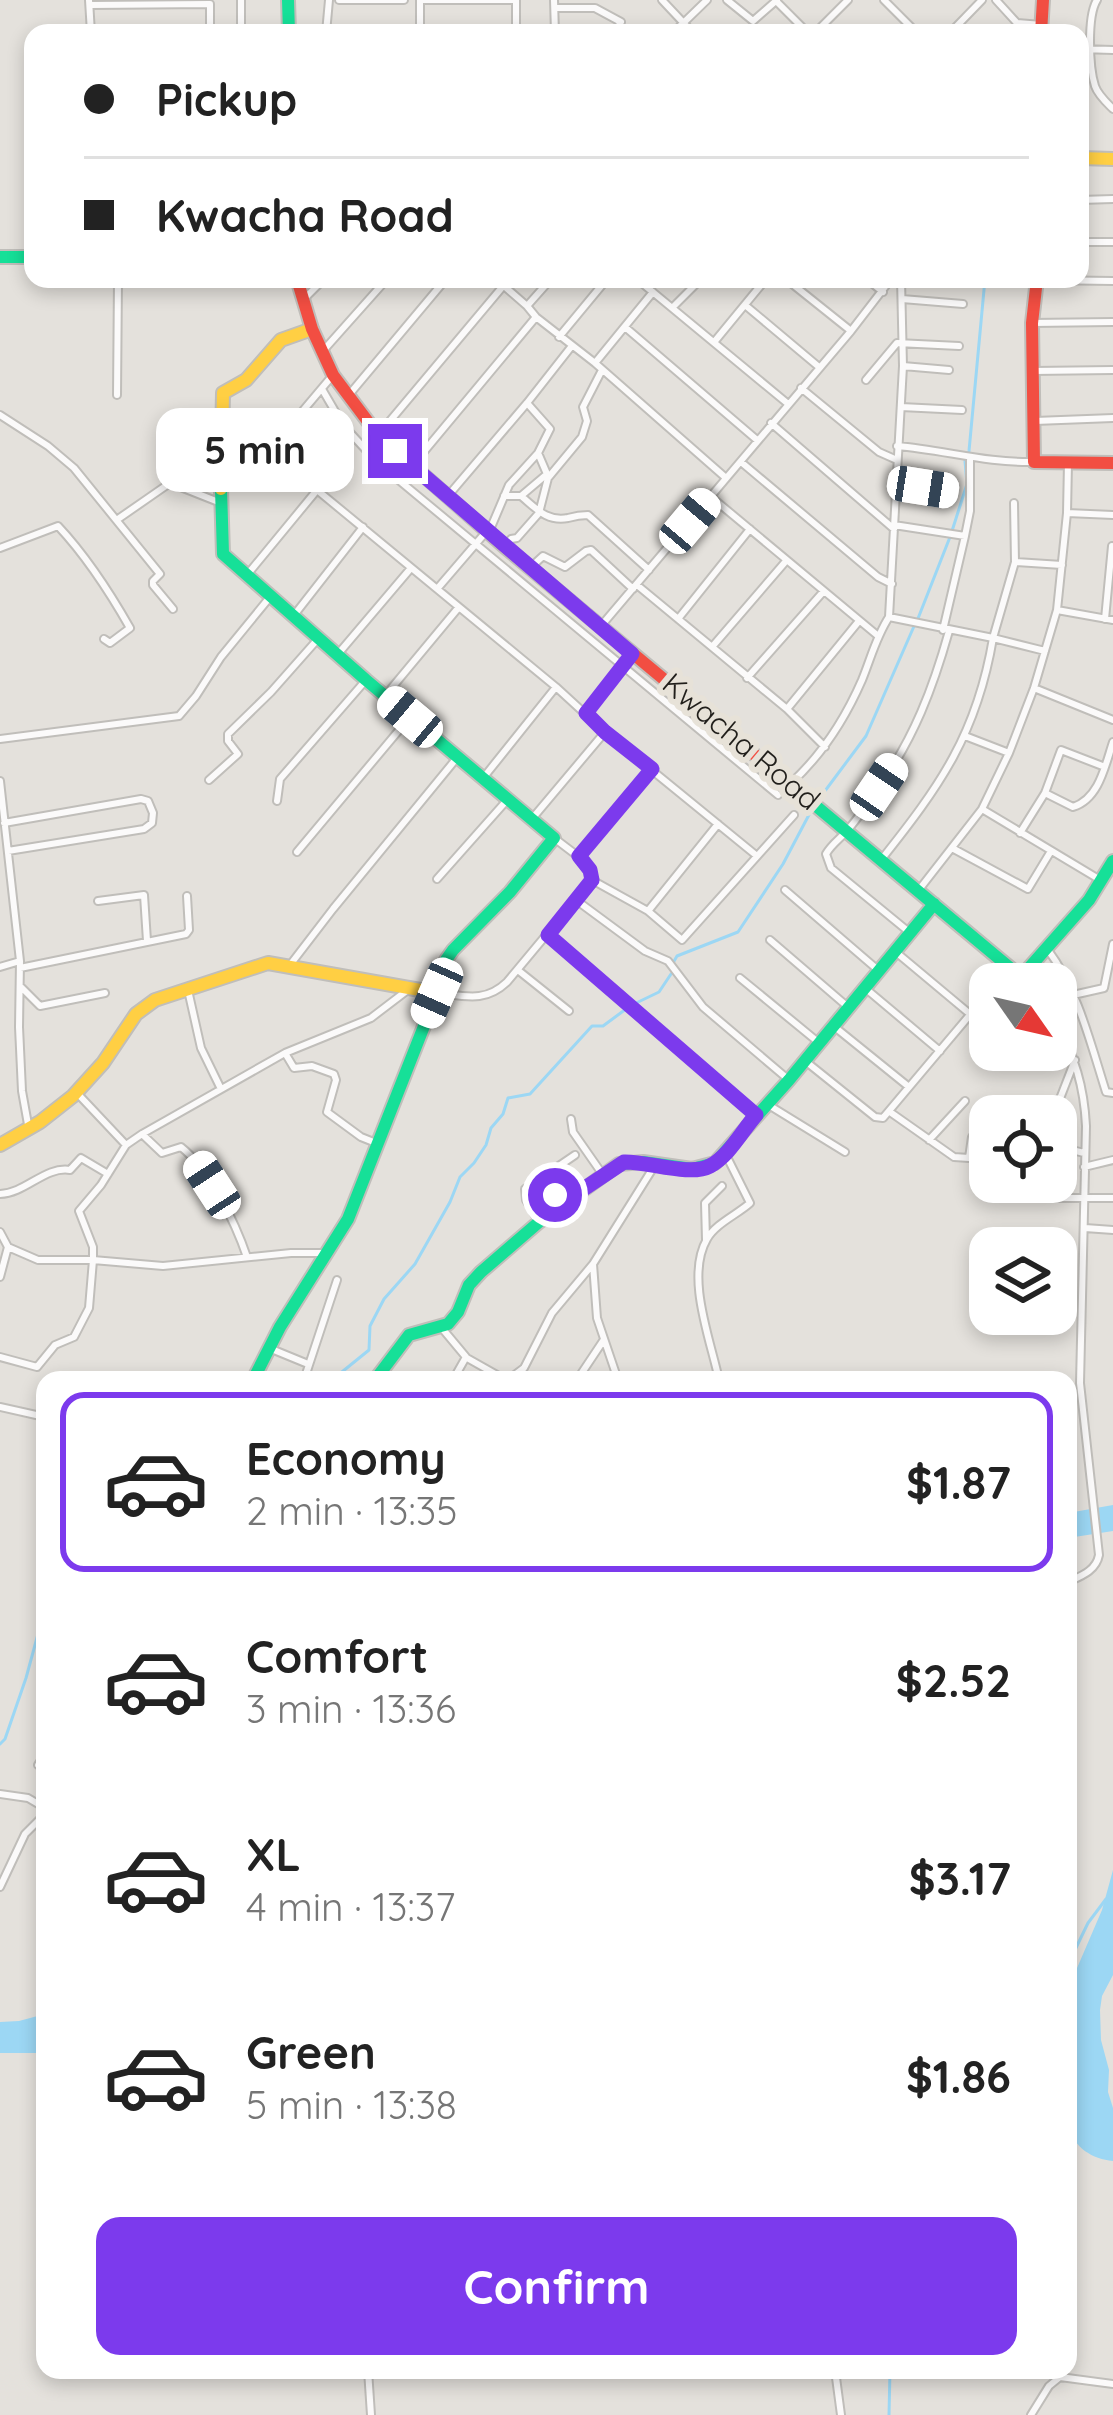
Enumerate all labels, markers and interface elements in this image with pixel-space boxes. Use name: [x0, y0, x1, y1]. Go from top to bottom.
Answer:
text: Pickup: [156, 71, 297, 127]
text: Kwacha Road: [156, 187, 454, 243]
callout: 5 min: [155, 409, 353, 493]
route end: [368, 424, 422, 478]
text: 5 min: [204, 425, 306, 474]
car: [885, 464, 961, 510]
car: [653, 482, 727, 560]
street label: Kwacha Road: [655, 664, 828, 818]
car: [371, 680, 449, 754]
car: [844, 747, 914, 827]
car: [406, 953, 468, 1033]
north arrow: [969, 963, 1077, 1071]
map controls: [969, 963, 1077, 1335]
button: locate: [969, 1095, 1077, 1203]
car: [177, 1145, 247, 1225]
route start: [528, 1168, 582, 1222]
button: layers: [969, 1227, 1077, 1335]
icon: car: [102, 1428, 210, 1536]
text: Economy: [246, 1430, 446, 1486]
text: $1.87: [906, 1454, 1011, 1510]
text: 2 min · 13:35: [246, 1486, 457, 1535]
icon: car: [102, 1626, 210, 1734]
text: Comfort: [246, 1628, 428, 1684]
text: $2.52: [896, 1652, 1011, 1708]
text: 3 min · 13:36: [246, 1684, 456, 1733]
icon: car: [102, 1824, 210, 1932]
text: XL: [246, 1826, 301, 1882]
text: $3.17: [909, 1850, 1011, 1906]
text: 4 min · 13:37: [246, 1882, 455, 1931]
icon: car: [102, 2022, 210, 2130]
text: Green: [246, 2024, 376, 2080]
text: $1.86: [906, 2048, 1011, 2104]
text: 5 min · 13:38: [246, 2080, 457, 2129]
button: Confirm: [96, 2217, 1017, 2355]

